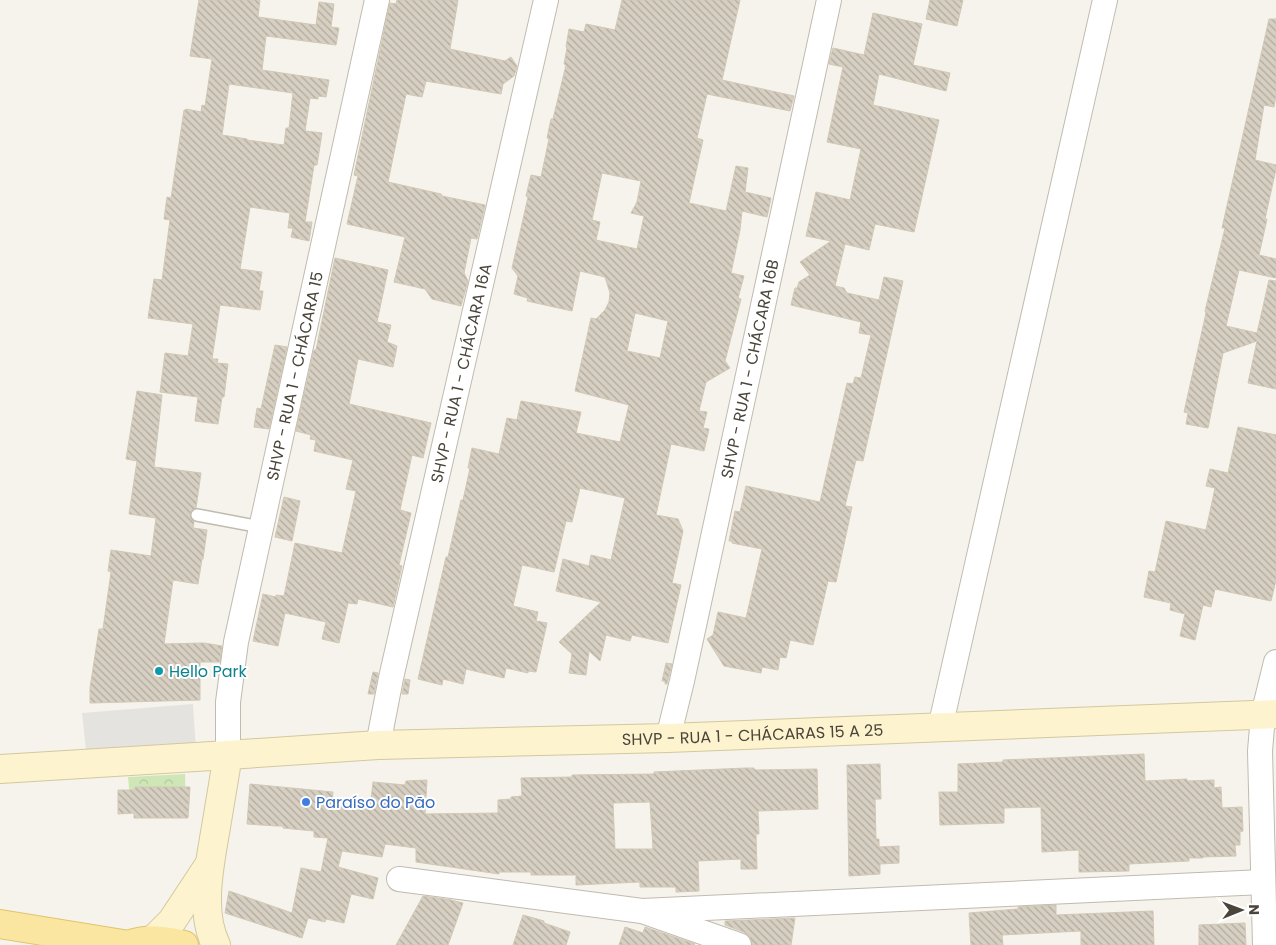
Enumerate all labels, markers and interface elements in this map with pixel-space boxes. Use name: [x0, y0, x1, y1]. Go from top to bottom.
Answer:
street label: SHVP - RUA 1 - CHÁCARA 16B: [715, 257, 785, 481]
street label: SHVP - RUA 1 - CHÁCARA 16A: [425, 261, 497, 485]
street label: SHVP - RUA 1 - CHÁCARA 15: [261, 269, 329, 483]
place label: Hello Park: [169, 660, 247, 683]
marker: Hello Park: [153, 665, 165, 677]
street label: SHVP - RUA 1 - CHÁCARAS 15 A 25: [622, 719, 884, 751]
place label: Paraíso do Pão: [316, 791, 435, 814]
marker: Paraíso do Pão: [300, 796, 312, 808]
north arrow: [1216, 885, 1266, 935]
text: N: [1244, 904, 1264, 915]

